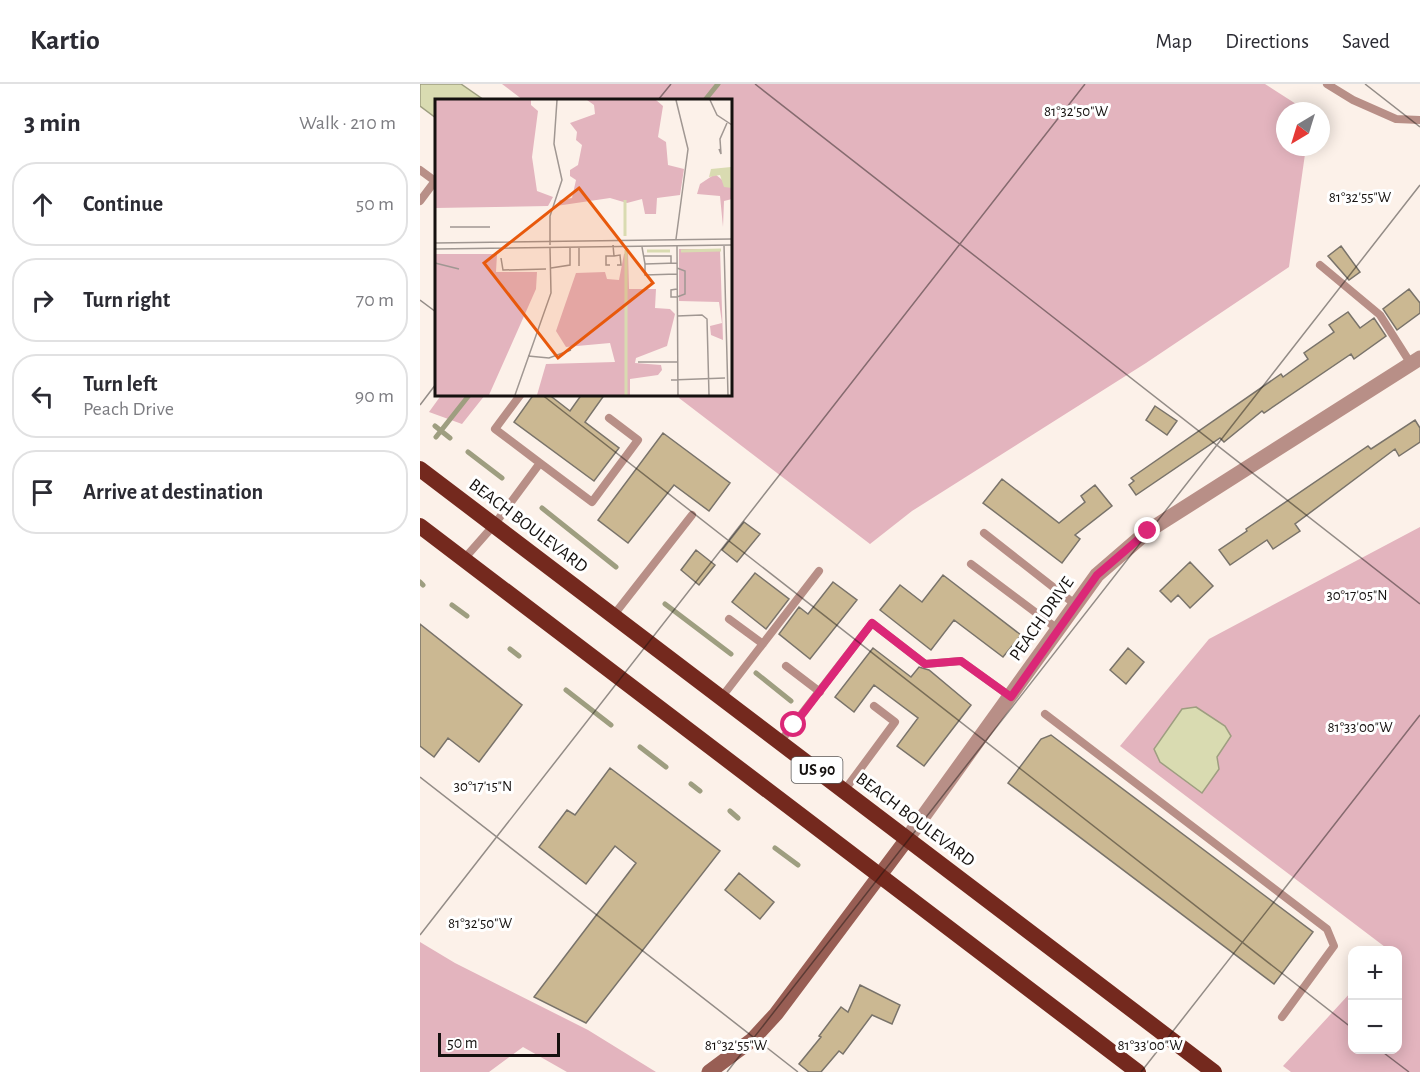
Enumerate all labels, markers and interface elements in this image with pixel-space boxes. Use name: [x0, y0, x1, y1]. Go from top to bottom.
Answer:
text: Kartio: [30, 27, 100, 55]
text: Map: [1156, 31, 1192, 52]
text: Directions: [1225, 31, 1309, 52]
text: Saved: [1342, 31, 1390, 52]
inset map: [435, 99, 732, 396]
north arrow: [1276, 102, 1330, 156]
text: 81°32'50"W: [1044, 104, 1109, 119]
text: 3 min: [24, 110, 81, 136]
text: Walk · 210 m: [299, 113, 396, 133]
icon: ahead: [26, 188, 59, 221]
text: 81°32'55"W: [1329, 190, 1392, 205]
text: Continue: [83, 193, 163, 215]
text: 50 m: [356, 194, 394, 214]
icon: right: [26, 284, 59, 317]
text: Turn right: [83, 289, 170, 311]
text: 70 m: [356, 290, 394, 310]
text: Turn left: [83, 373, 157, 395]
icon: left: [26, 380, 59, 413]
text: 90 m: [355, 386, 394, 406]
text: Peach Drive: [83, 399, 174, 419]
icon: arrive: [26, 476, 59, 509]
street label: BEACH BOULEVARD: [465, 476, 591, 576]
text: Arrive at destination: [83, 481, 263, 503]
route end: [1134, 517, 1160, 543]
street label: PEACH DRIVE: [1007, 574, 1078, 664]
text: 30°17'05"N: [1326, 588, 1388, 603]
route start: [780, 711, 806, 737]
text: 81°33'00"W: [1327, 720, 1393, 735]
road number: US 90: [792, 757, 842, 783]
street label: BEACH BOULEVARD: [852, 770, 978, 870]
text: 30°17'15"N: [454, 779, 512, 794]
text: 81°32'50"W: [448, 916, 513, 931]
map controls: [1348, 946, 1402, 1054]
button: +: [1348, 946, 1402, 1000]
button: −: [1348, 1000, 1402, 1054]
scale bar: [438, 1030, 560, 1058]
text: 50 m: [447, 1035, 478, 1051]
text: 81°32'55"W: [705, 1038, 768, 1053]
text: 81°33'00"W: [1117, 1038, 1183, 1053]

